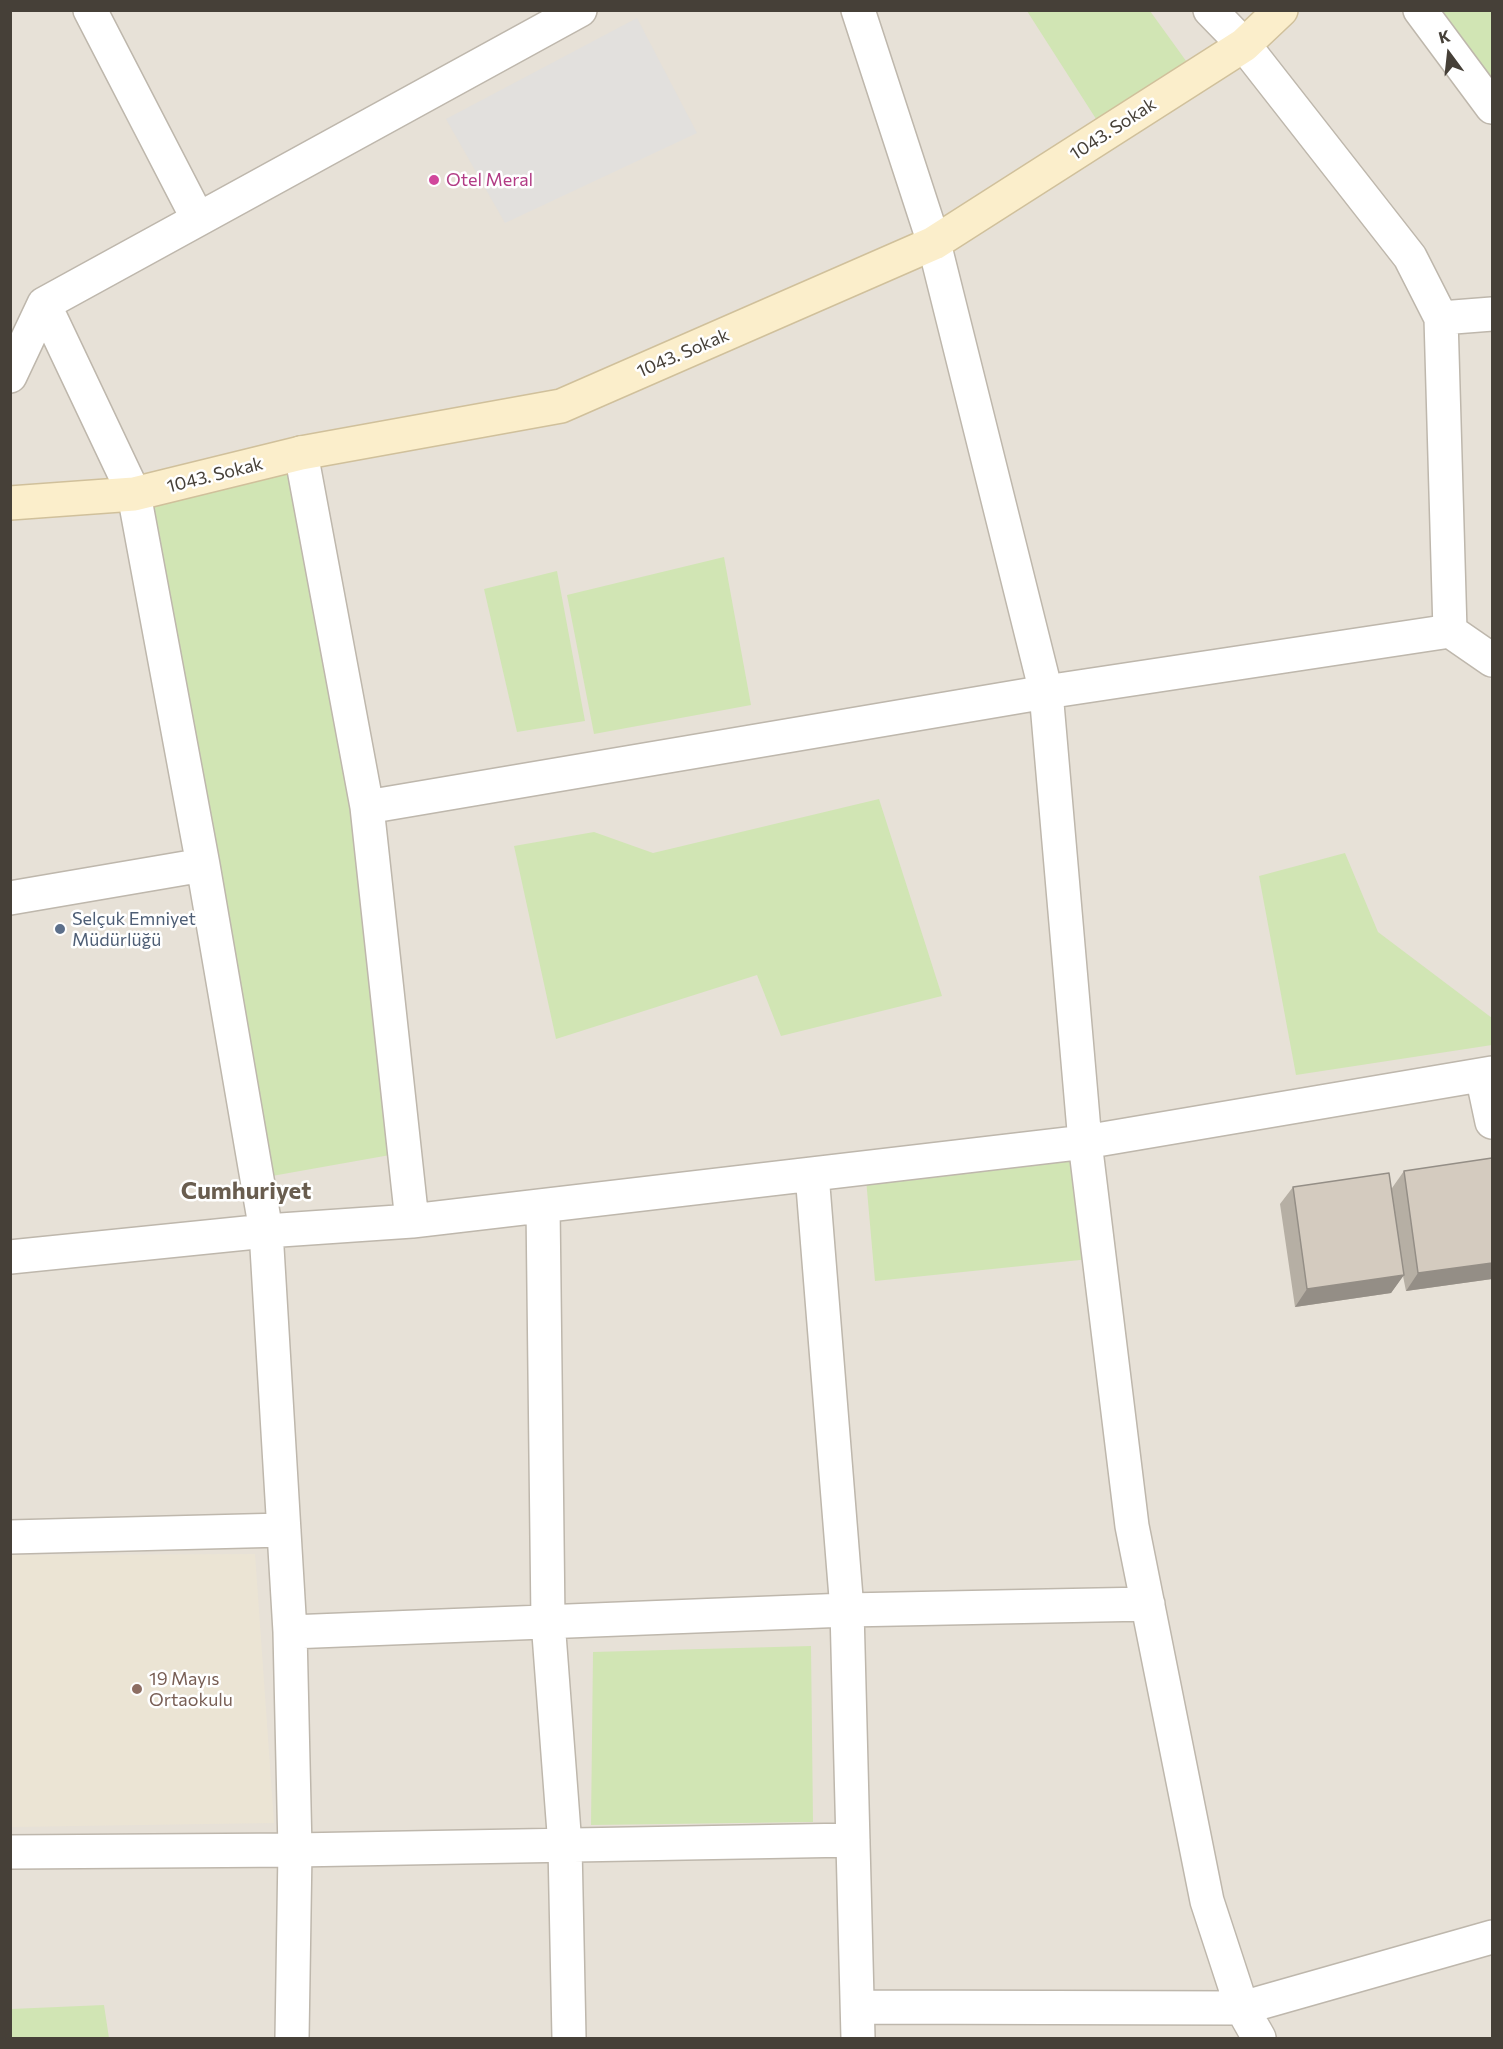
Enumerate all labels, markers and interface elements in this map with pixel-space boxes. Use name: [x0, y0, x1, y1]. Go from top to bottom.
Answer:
north arrow: [1419, 24, 1479, 84]
text: K: [1436, 26, 1452, 47]
street label: 1043. Sokak: [1066, 93, 1160, 165]
place label: Otel Meral: [446, 169, 533, 191]
marker: Otel Meral: [427, 173, 441, 187]
street label: 1043. Sokak: [634, 324, 732, 382]
street label: 1043. Sokak: [165, 453, 265, 497]
place label: Selçuk Emniyet Müdürlüğü: [72, 908, 196, 950]
marker: Selçuk Emniyet Müdürlüğü: [53, 922, 67, 936]
district label: Cumhuriyet: [181, 1177, 311, 1205]
place label: 19 Mayıs Ortaokulu: [149, 1668, 233, 1710]
marker: 19 Mayıs Ortaokulu: [130, 1682, 144, 1696]

